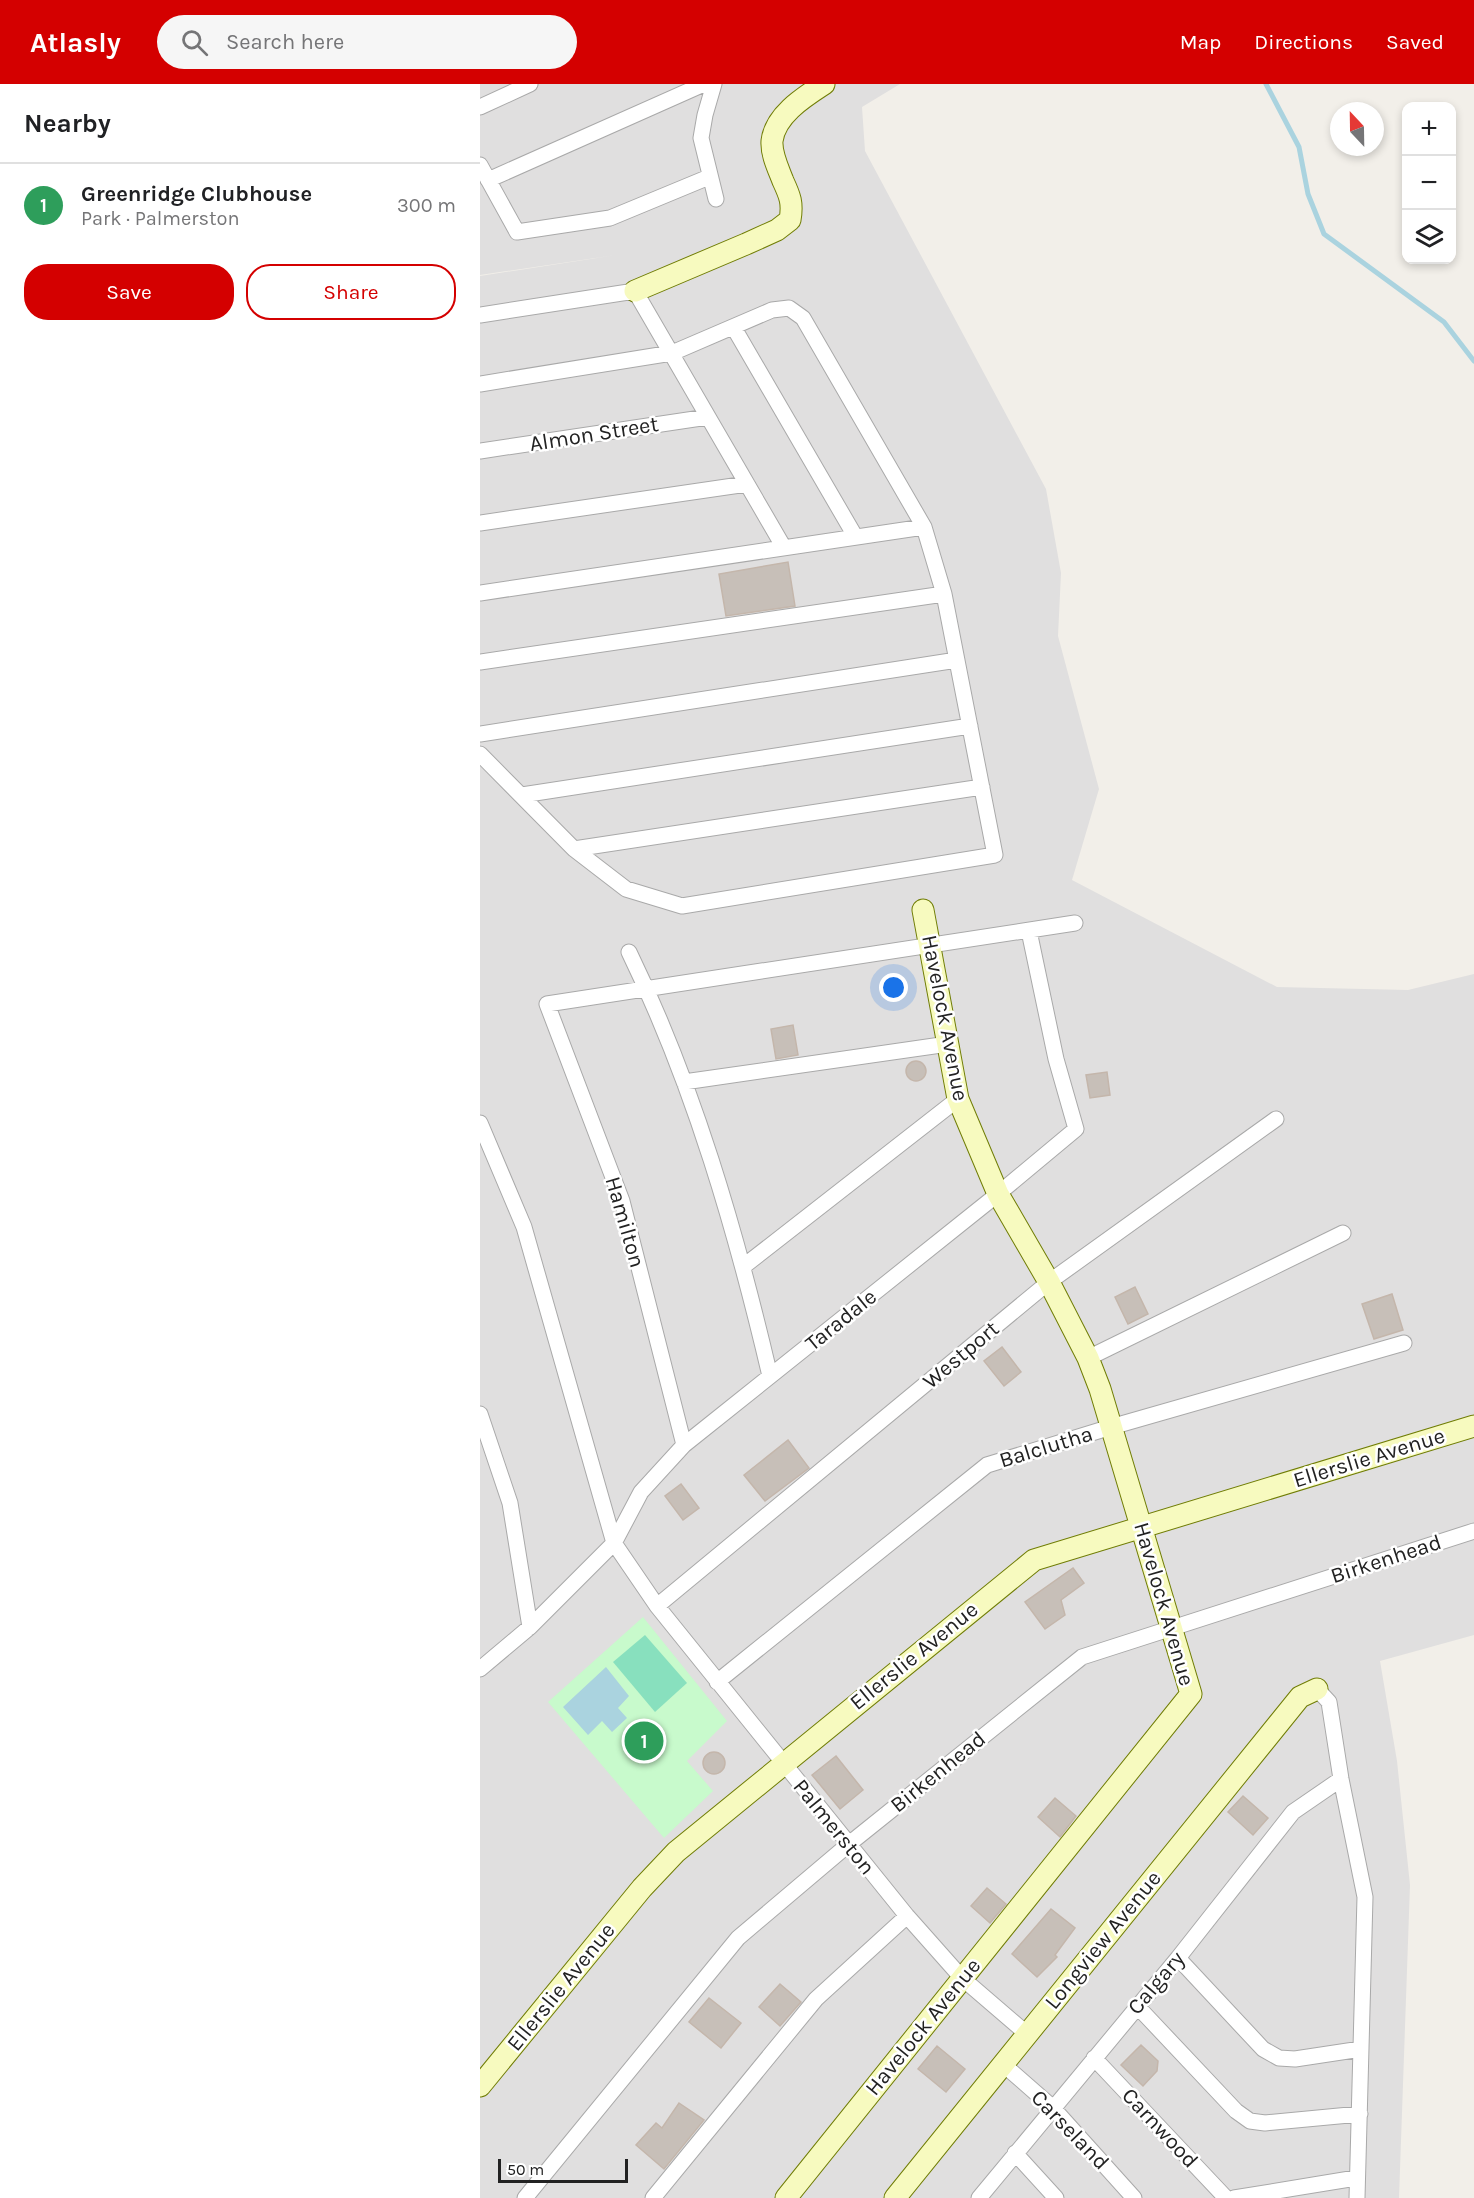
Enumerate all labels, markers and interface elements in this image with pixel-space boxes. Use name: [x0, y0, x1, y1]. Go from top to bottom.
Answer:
search box: [157, 15, 577, 69]
text: Atlasly: [30, 26, 121, 59]
icon: search: [178, 26, 211, 59]
text: Search here: [226, 29, 344, 55]
text: Map: [1180, 30, 1221, 54]
text: Directions: [1254, 30, 1353, 54]
text: Saved: [1386, 30, 1444, 54]
north arrow: [1330, 102, 1384, 156]
map controls: [1402, 102, 1456, 264]
button: +: [1402, 102, 1456, 156]
text: Nearby: [24, 108, 111, 139]
button: −: [1402, 156, 1456, 210]
text: Greenridge Clubhouse: [81, 181, 312, 207]
text: 1: [40, 194, 47, 217]
text: 300 m: [397, 194, 456, 217]
text: Park · Palmerston: [81, 207, 240, 230]
button: layers: [1402, 210, 1456, 264]
button: Save: [24, 264, 234, 320]
button: Share: [246, 264, 456, 320]
street label: Almon Street: [528, 411, 660, 457]
street label: Havelock Avenue: [916, 933, 974, 1103]
your location: [879, 973, 908, 1002]
street label: Hamilton: [600, 1173, 650, 1271]
street label: Taradale: [800, 1284, 882, 1356]
street label: Westport: [918, 1316, 1004, 1394]
street label: Balclutha: [996, 1420, 1096, 1474]
street label: Ellerslie Avenue: [1290, 1423, 1448, 1493]
street label: Havelock Avenue: [1128, 1519, 1200, 1689]
street label: Birkenhead: [1327, 1529, 1445, 1589]
street label: Ellerslie Avenue: [845, 1596, 983, 1716]
pin: 1: [624, 1718, 664, 1764]
street label: Birkenhead: [885, 1726, 991, 1818]
street label: Palmerston: [788, 1774, 880, 1880]
street label: Longview Avenue: [1039, 1866, 1167, 2014]
street label: Ellerslie Avenue: [501, 1918, 621, 2056]
street label: Calgary: [1122, 1946, 1190, 2020]
street label: Havelock Avenue: [860, 1953, 986, 2101]
street label: Carnwood: [1116, 2083, 1204, 2173]
street label: Carseland: [1026, 2085, 1114, 2175]
scale bar: [498, 2156, 628, 2184]
text: 50 m: [507, 2160, 544, 2179]

